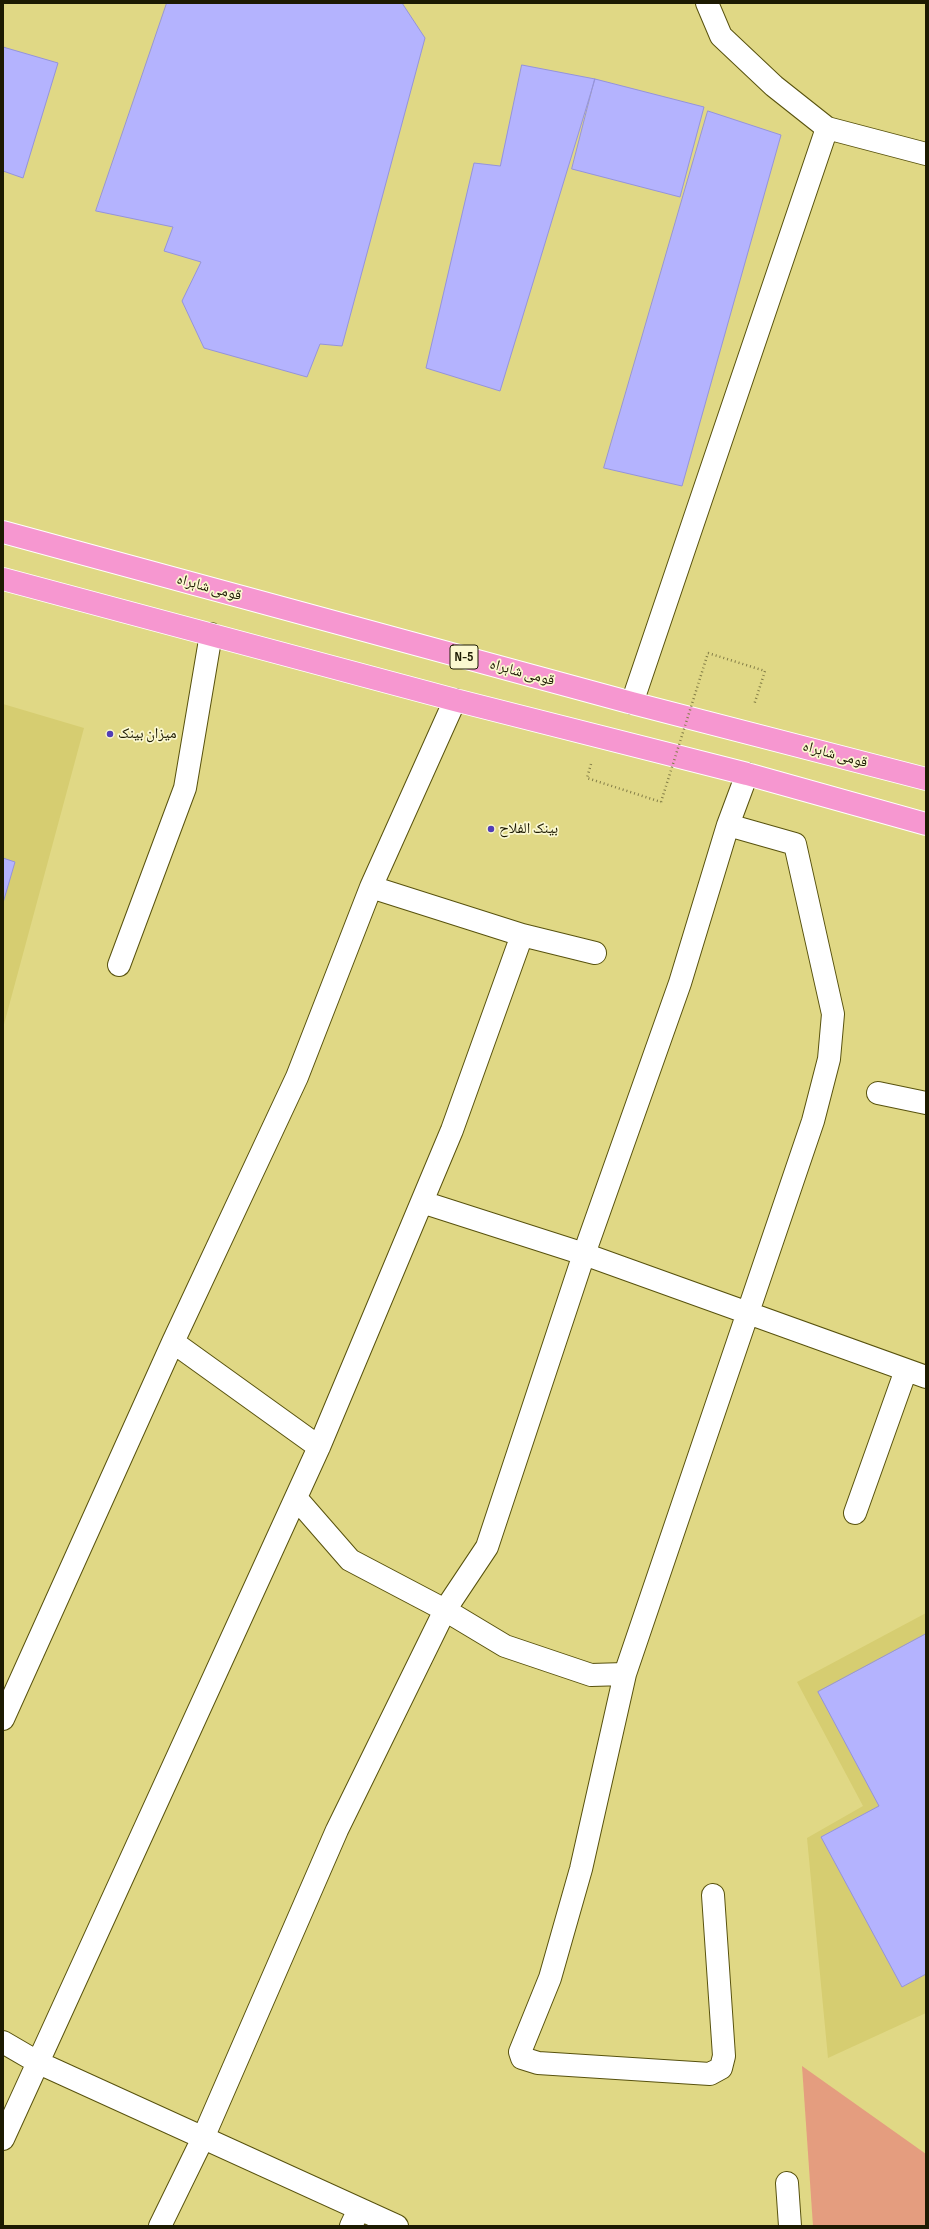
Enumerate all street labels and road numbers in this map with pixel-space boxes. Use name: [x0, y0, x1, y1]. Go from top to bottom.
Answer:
street label: قومی شاہراہ: [175, 571, 243, 605]
road number: N-5: [450, 645, 478, 669]
street label: قومی شاہراہ: [488, 656, 556, 690]
street label: قومی شاہراہ: [801, 738, 869, 772]

